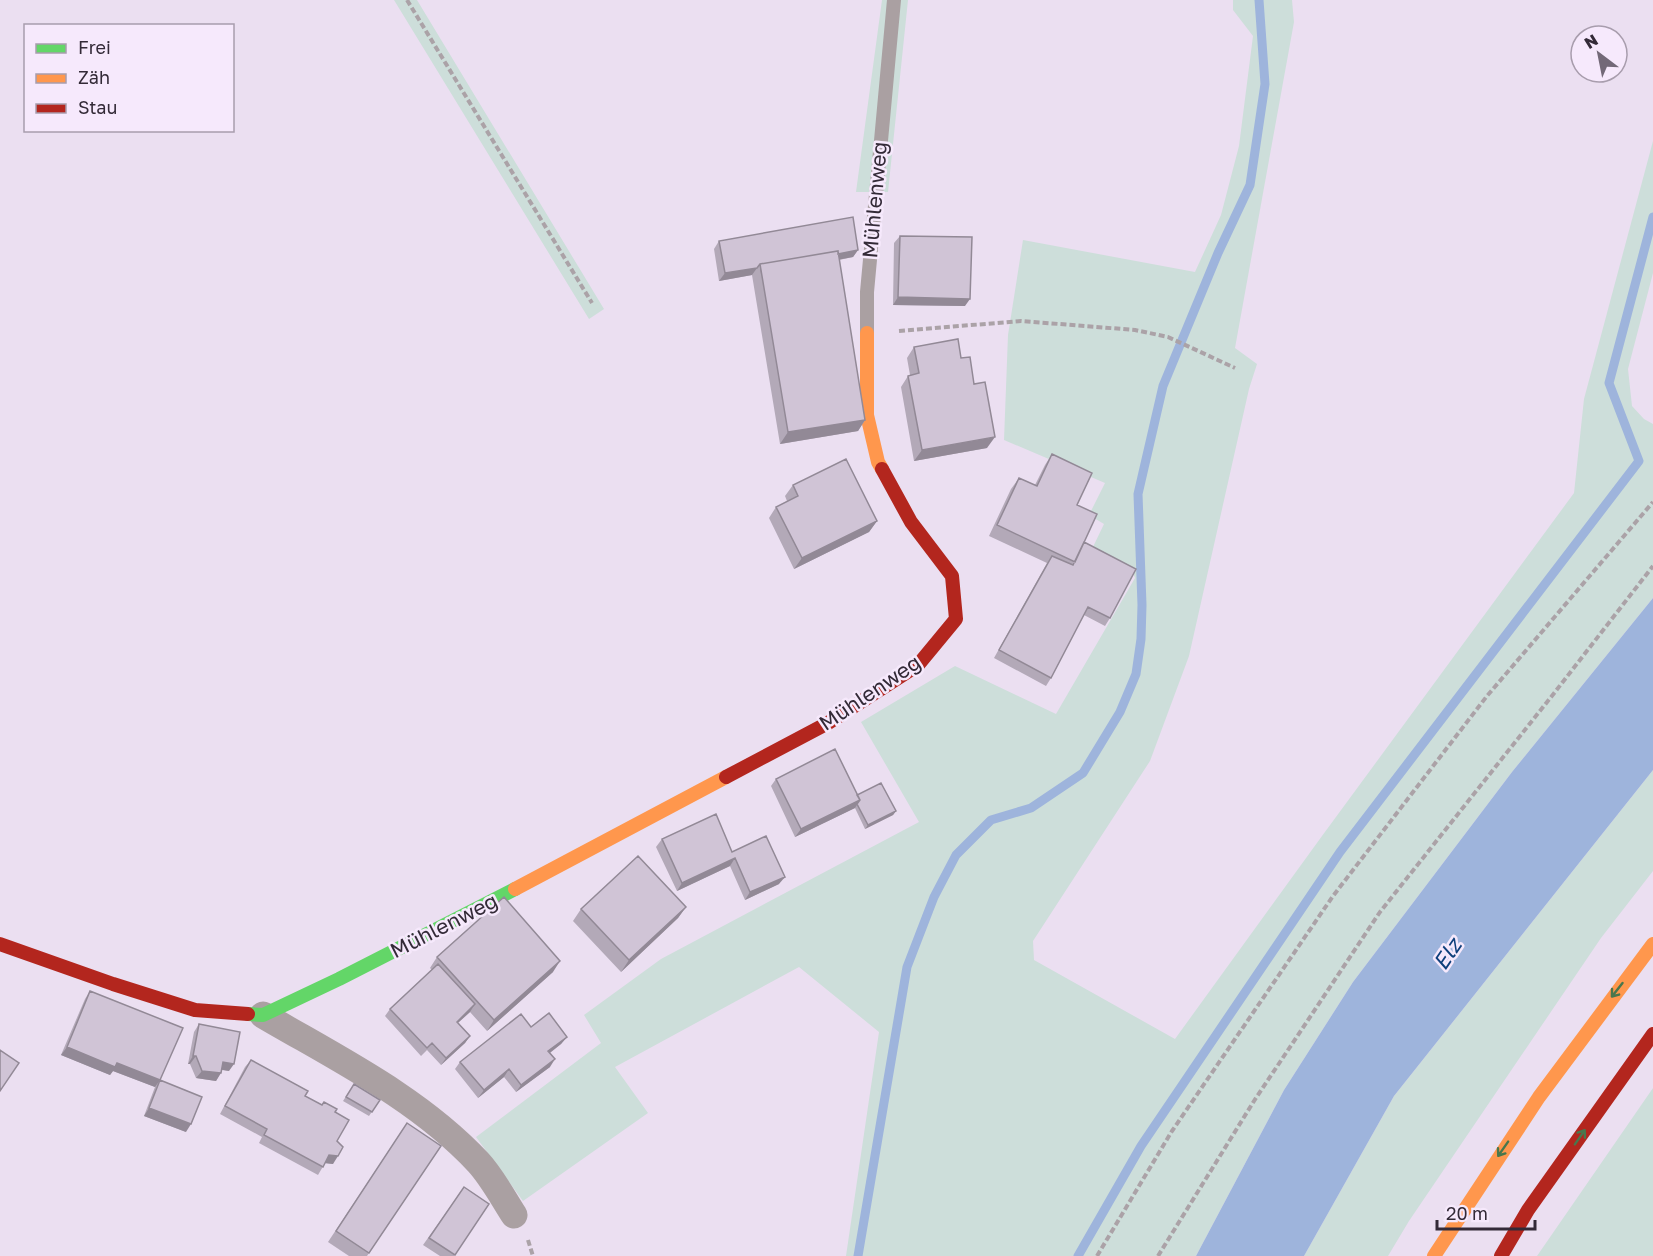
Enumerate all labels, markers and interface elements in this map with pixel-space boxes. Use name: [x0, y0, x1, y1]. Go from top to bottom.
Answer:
legend: [24, 24, 234, 132]
north arrow: [1569, 24, 1629, 84]
text: N: [1581, 30, 1602, 53]
text: Frei: [78, 36, 111, 58]
text: Zäh: [78, 66, 110, 88]
text: Stau: [78, 96, 117, 118]
street label: Mühlenweg: [856, 141, 892, 259]
street label: Mühlenweg: [814, 649, 925, 736]
street label: Mühlenweg: [386, 887, 502, 963]
water label: Elz: [1426, 931, 1468, 974]
one-way arrow: [1610, 982, 1623, 998]
one-way arrow: [1573, 1130, 1586, 1146]
one-way arrow: [1497, 1140, 1510, 1156]
scale bar: [1437, 1193, 1534, 1231]
text: 20 m: [1446, 1202, 1488, 1224]

